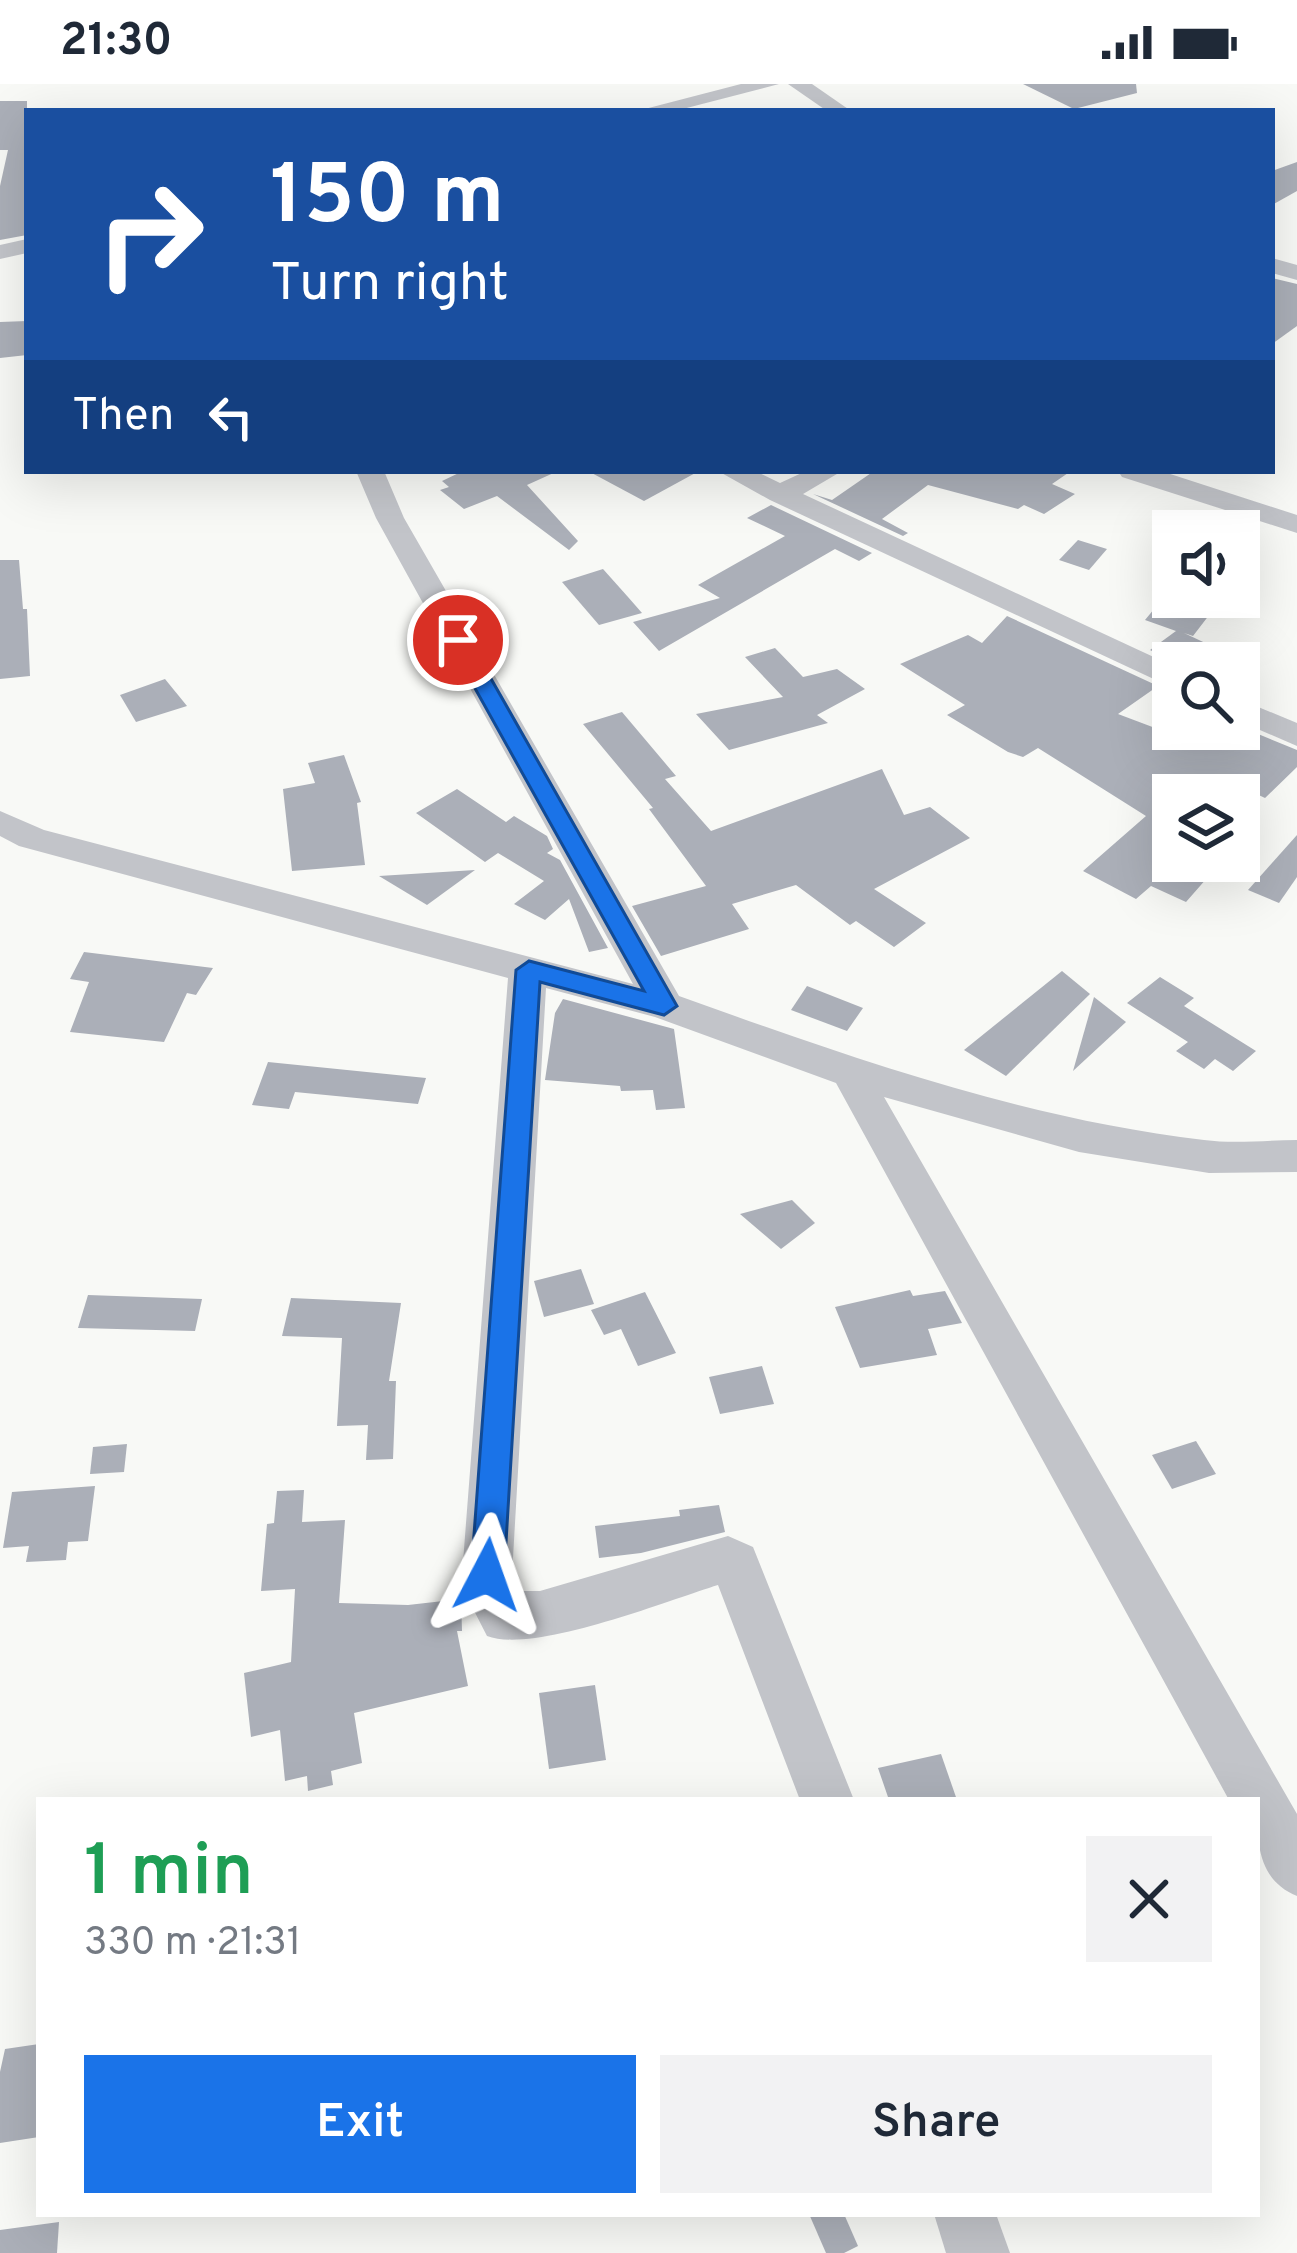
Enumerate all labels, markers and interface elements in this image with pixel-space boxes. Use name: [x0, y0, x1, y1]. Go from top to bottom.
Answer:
text: 21:30: [60, 14, 172, 71]
text: 150 m: [270, 147, 505, 253]
icon: right: [72, 156, 228, 312]
text: Turn right: [270, 251, 509, 320]
icon: left: [198, 384, 264, 450]
text: Then: [72, 389, 174, 446]
map controls: [1152, 510, 1260, 882]
button: sound: [1152, 510, 1260, 618]
pin: [407, 589, 509, 691]
icon: arrive: [425, 607, 491, 673]
button: search: [1152, 642, 1260, 750]
button: layers: [1152, 774, 1260, 882]
position arrow: [424, 1512, 550, 1638]
text: 1 min: [84, 1829, 254, 1921]
button: close: [1086, 1836, 1212, 1962]
text: 330 m · 21:31: [84, 1920, 301, 1969]
button: Exit: [84, 2055, 636, 2193]
button: Share: [660, 2055, 1212, 2193]

